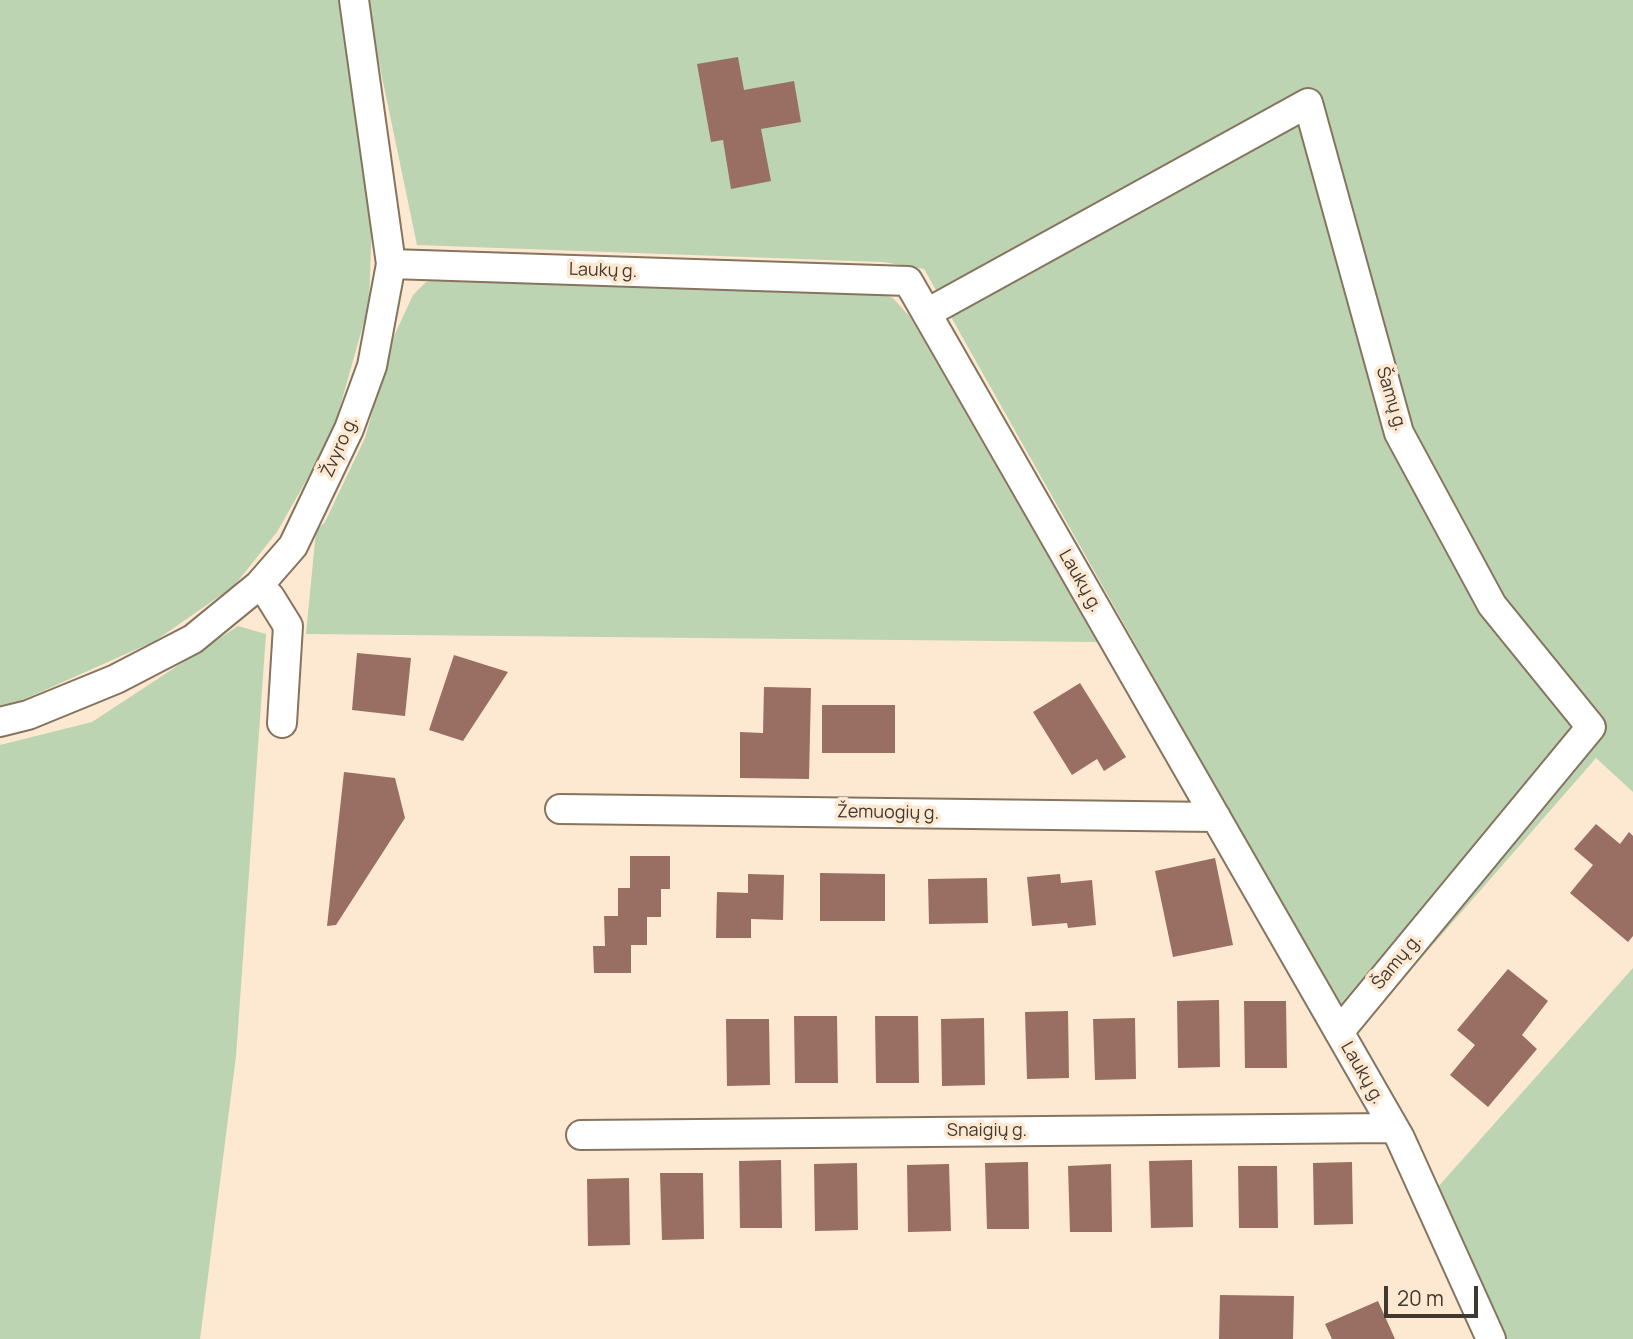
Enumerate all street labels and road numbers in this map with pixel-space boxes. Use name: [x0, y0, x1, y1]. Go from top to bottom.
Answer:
street label: Laukų g.: [568, 259, 638, 283]
street label: Šamų g.: [1371, 364, 1411, 434]
street label: Žvyro g.: [317, 413, 363, 481]
street label: Laukų g.: [1054, 546, 1106, 616]
street label: Žemuogių g.: [837, 801, 939, 825]
street label: Šamų g.: [1368, 930, 1426, 994]
street label: Laukų g.: [1336, 1038, 1388, 1108]
street label: Snaigių g.: [947, 1120, 1027, 1142]

